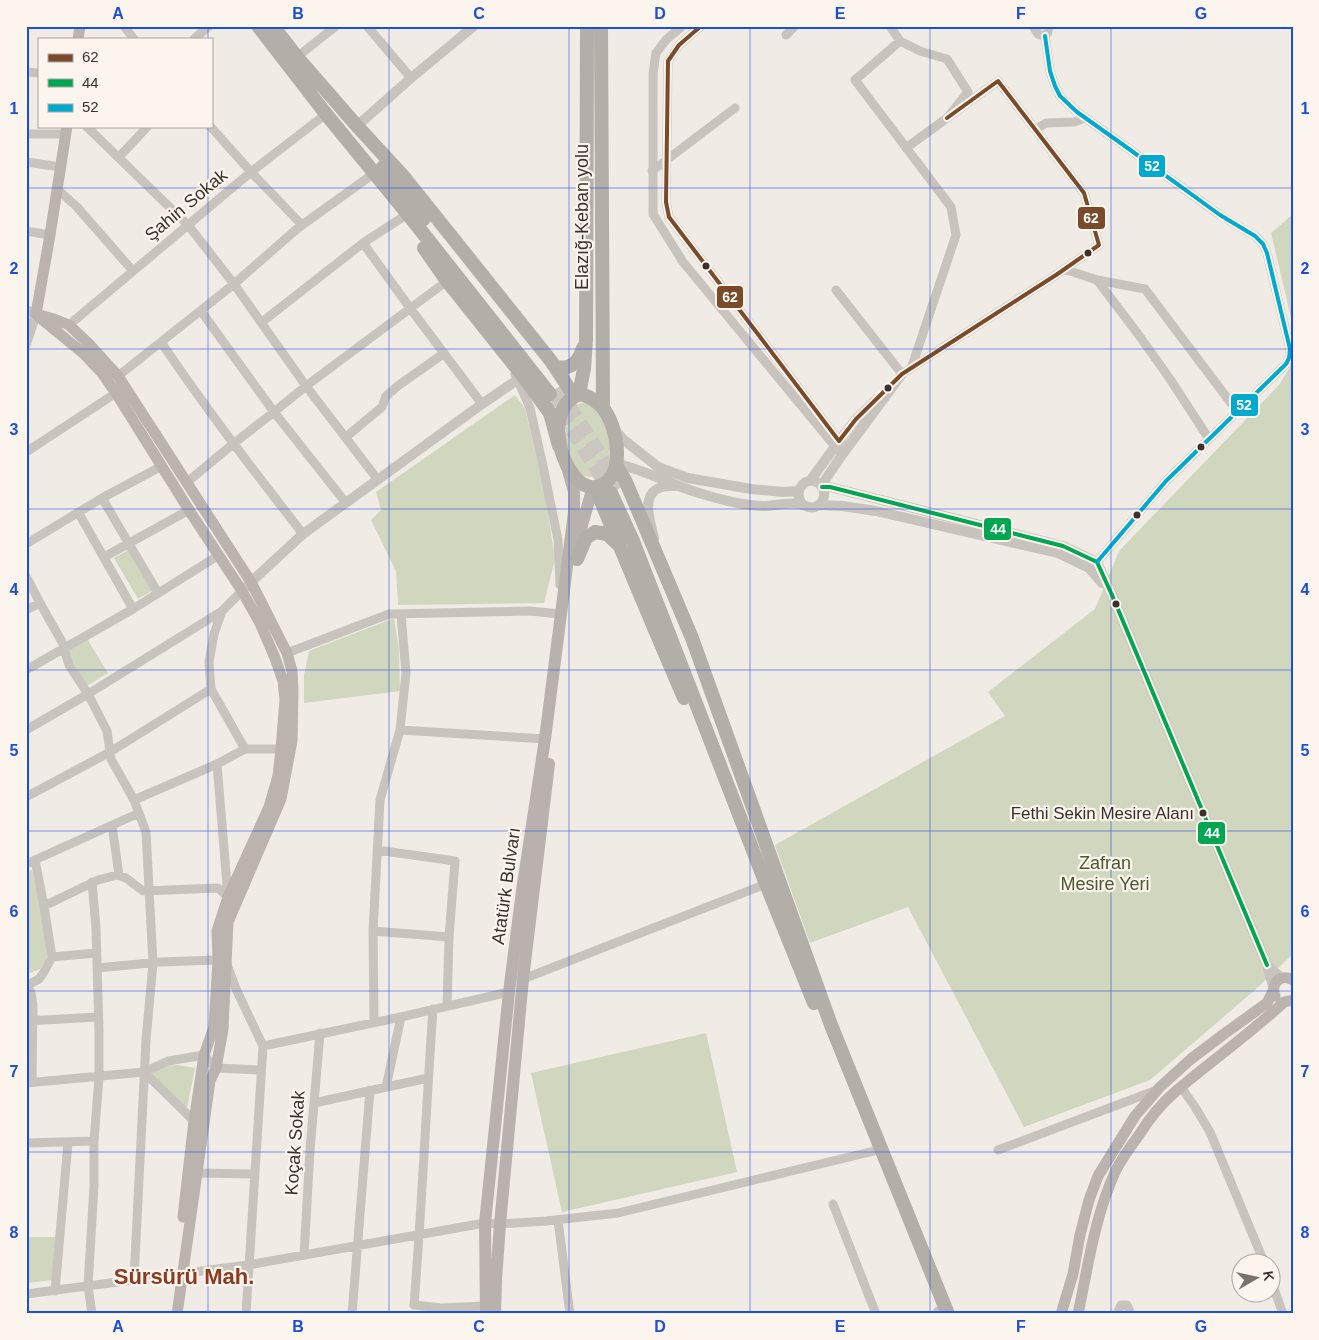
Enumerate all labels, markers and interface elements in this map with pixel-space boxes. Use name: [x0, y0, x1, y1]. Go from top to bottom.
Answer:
text: A: [112, 5, 124, 22]
text: B: [292, 5, 304, 22]
text: C: [473, 5, 485, 22]
text: D: [654, 5, 666, 22]
text: E: [835, 5, 846, 22]
text: F: [1016, 5, 1026, 22]
text: G: [1195, 5, 1207, 22]
legend: [38, 38, 212, 128]
text: 62: [82, 48, 99, 65]
text: 44: [82, 74, 99, 91]
text: 52: [82, 98, 99, 115]
text: 1: [10, 100, 19, 117]
text: 1: [1301, 100, 1310, 117]
street label: Elazığ-Keban yolu: [572, 144, 592, 290]
line badge: 52: [1138, 154, 1166, 178]
text: 52: [1144, 158, 1160, 174]
street label: Şahin Sokak: [141, 164, 232, 245]
line badge: 62: [1077, 206, 1106, 230]
text: 62: [1083, 210, 1099, 226]
unlabelled marker: [1083, 248, 1093, 258]
text: 2: [10, 260, 19, 277]
text: 2: [1301, 260, 1310, 277]
unlabelled marker: [701, 261, 711, 271]
line badge: 62: [716, 285, 744, 309]
text: 62: [722, 289, 738, 305]
unlabelled marker: [883, 383, 893, 393]
line badge: 52: [1230, 393, 1259, 417]
text: 52: [1236, 397, 1252, 413]
text: 3: [10, 421, 19, 438]
text: 3: [1301, 421, 1310, 438]
unlabelled marker: [1196, 442, 1206, 452]
unlabelled marker: [1132, 510, 1142, 520]
line badge: 44: [983, 517, 1012, 541]
text: 44: [990, 521, 1006, 537]
text: 4: [10, 581, 19, 598]
text: 4: [1301, 581, 1310, 598]
unlabelled marker: [1111, 599, 1121, 609]
text: 5: [10, 742, 19, 759]
text: 5: [1301, 742, 1310, 759]
place label: Fethi Sekin Mesire Alanı: [1011, 804, 1194, 823]
marker: Fethi Sekin Mesire Alanı: [1198, 808, 1208, 818]
line badge: 44: [1197, 821, 1226, 845]
text: 44: [1204, 825, 1220, 841]
street label: Atatürk Bulvarı: [488, 826, 524, 946]
park label: Zafran Mesire Yeri: [1060, 853, 1150, 894]
text: 6: [10, 903, 19, 920]
text: 6: [1301, 903, 1310, 920]
text: 7: [10, 1063, 19, 1080]
text: 7: [1301, 1063, 1310, 1080]
street label: Koçak Sokak: [281, 1089, 309, 1196]
text: 8: [10, 1224, 19, 1241]
text: 8: [1301, 1224, 1310, 1241]
north arrow: [1232, 1252, 1282, 1302]
district label: Sürsürü Mah.: [114, 1264, 254, 1289]
text: K: [1260, 1270, 1278, 1282]
text: A: [112, 1318, 124, 1335]
text: B: [292, 1318, 304, 1335]
text: C: [473, 1318, 485, 1335]
text: D: [654, 1318, 666, 1335]
text: E: [835, 1318, 846, 1335]
text: F: [1016, 1318, 1026, 1335]
text: G: [1195, 1318, 1207, 1335]

